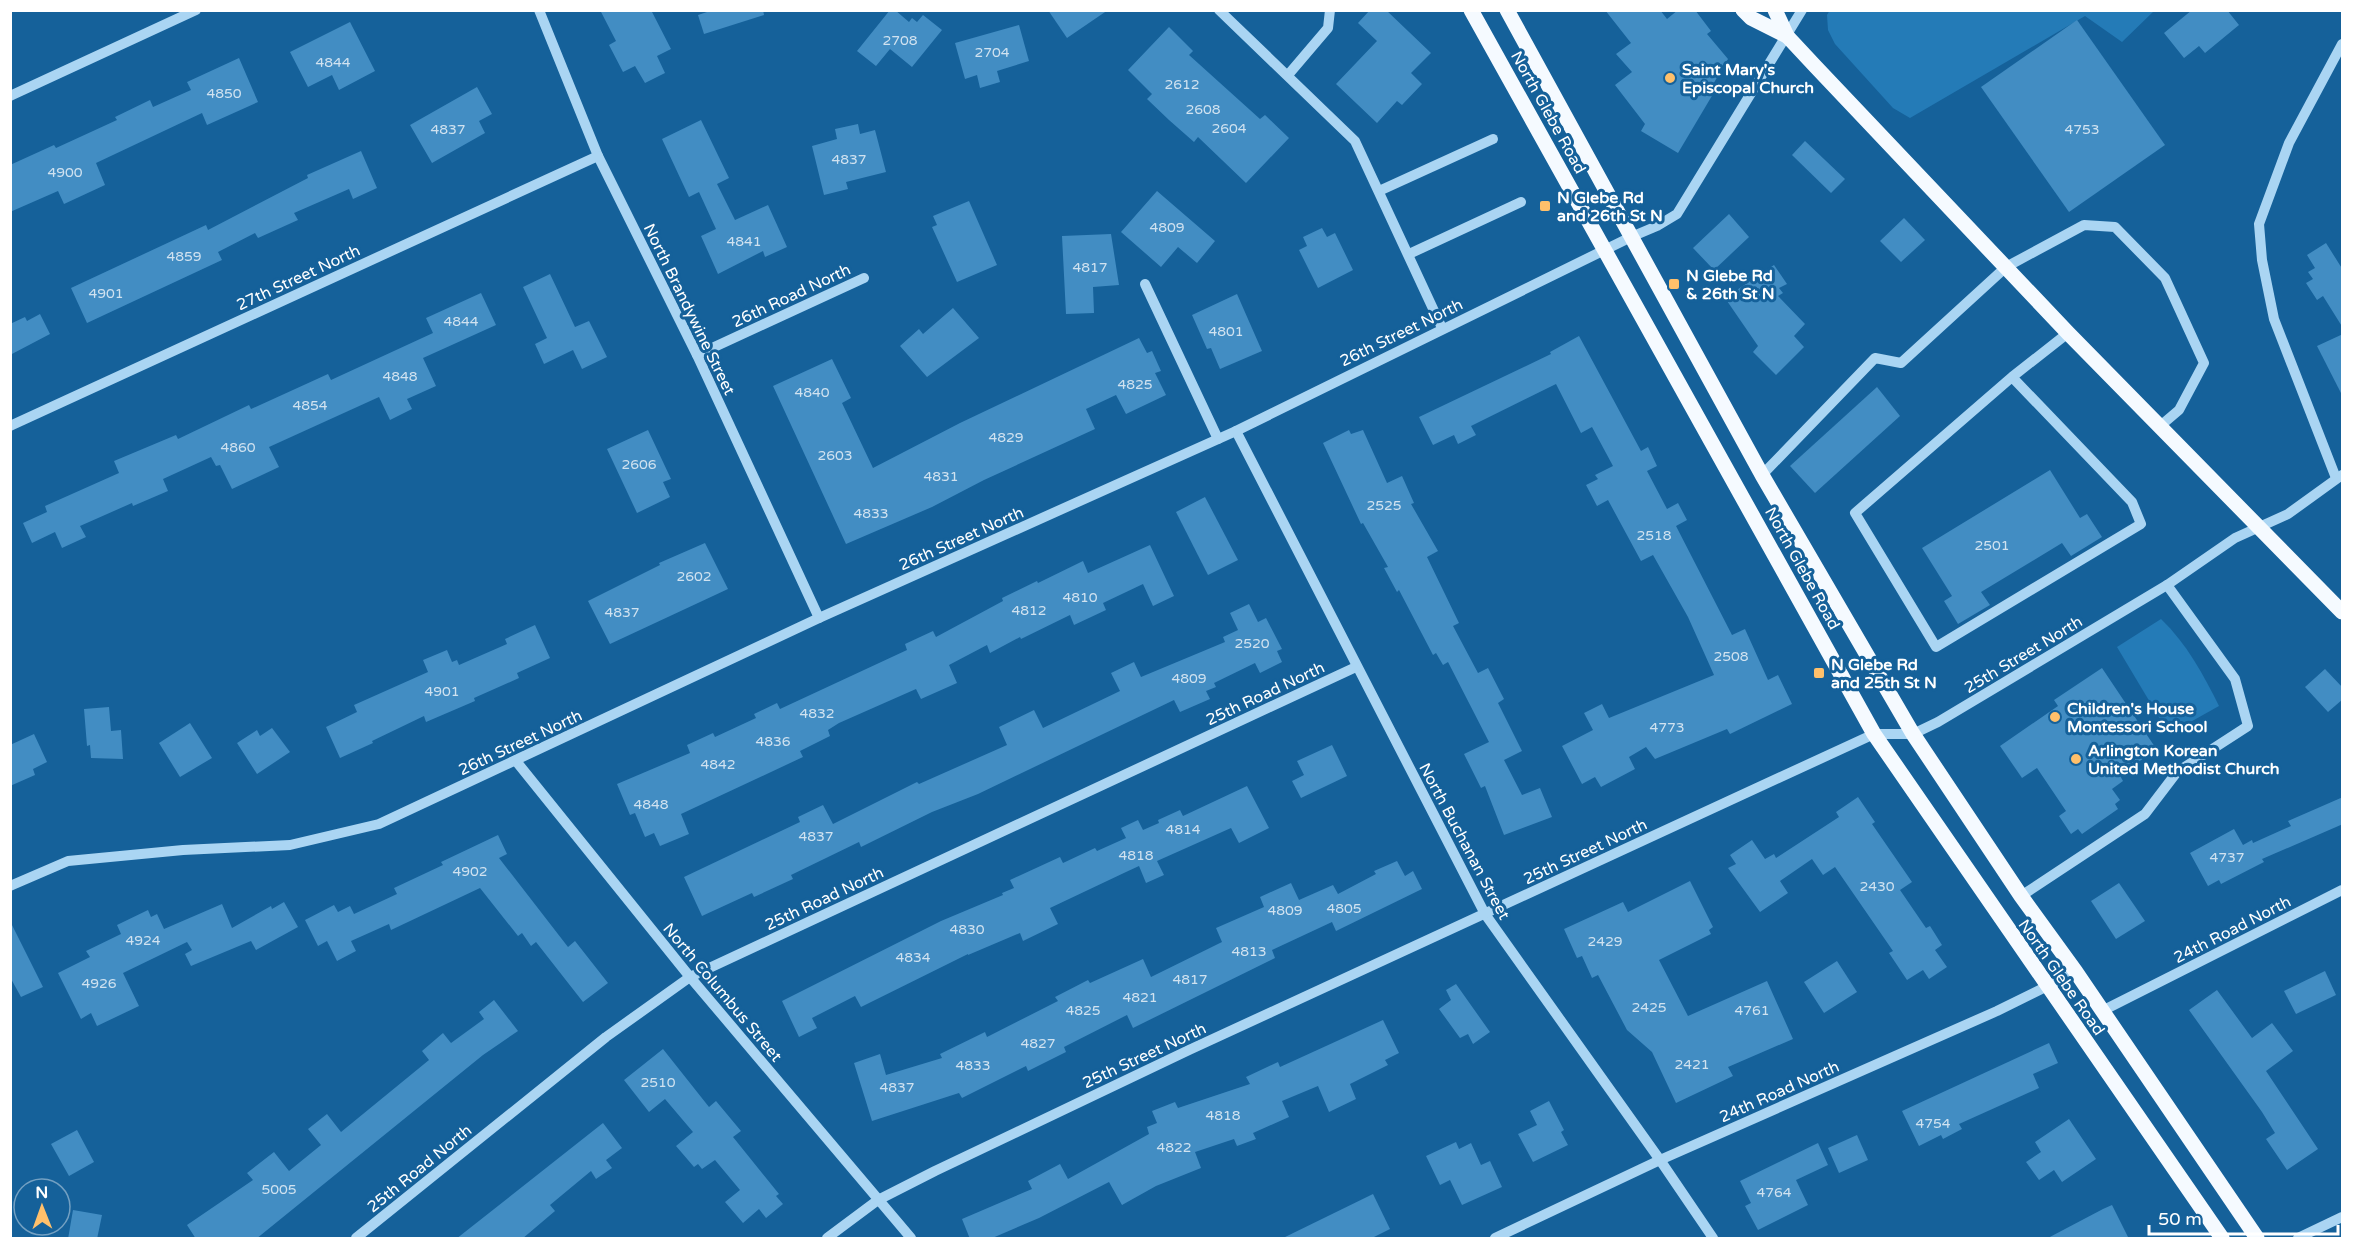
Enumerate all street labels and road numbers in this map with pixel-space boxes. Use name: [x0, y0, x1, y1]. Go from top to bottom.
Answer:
street label: North Glebe Road: [1506, 48, 1590, 177]
street label: North Brandywine Street: [639, 220, 739, 398]
street label: 27th Street North: [233, 240, 364, 315]
street label: 26th Road North: [729, 260, 854, 332]
street label: 26th Street North: [1337, 294, 1466, 371]
street label: 26th Street North: [896, 502, 1027, 575]
street label: North Glebe Road: [1760, 504, 1844, 633]
street label: 25th Street North: [1961, 612, 2086, 698]
street label: 25th Road North: [1203, 658, 1328, 730]
street label: 26th Street North: [455, 705, 586, 780]
street label: North Buchanan Street: [1414, 760, 1514, 923]
street label: 25th Street North: [1520, 814, 1651, 889]
street label: 25th Road North: [762, 863, 887, 935]
street label: 24th Road North: [2171, 892, 2294, 968]
street label: North Glebe Road: [2014, 916, 2109, 1039]
street label: North Columbus Street: [658, 919, 786, 1066]
street label: 25th Street North: [1079, 1018, 1210, 1093]
street label: 24th Road North: [1716, 1057, 1842, 1127]
street label: 25th Road North: [363, 1120, 476, 1217]

